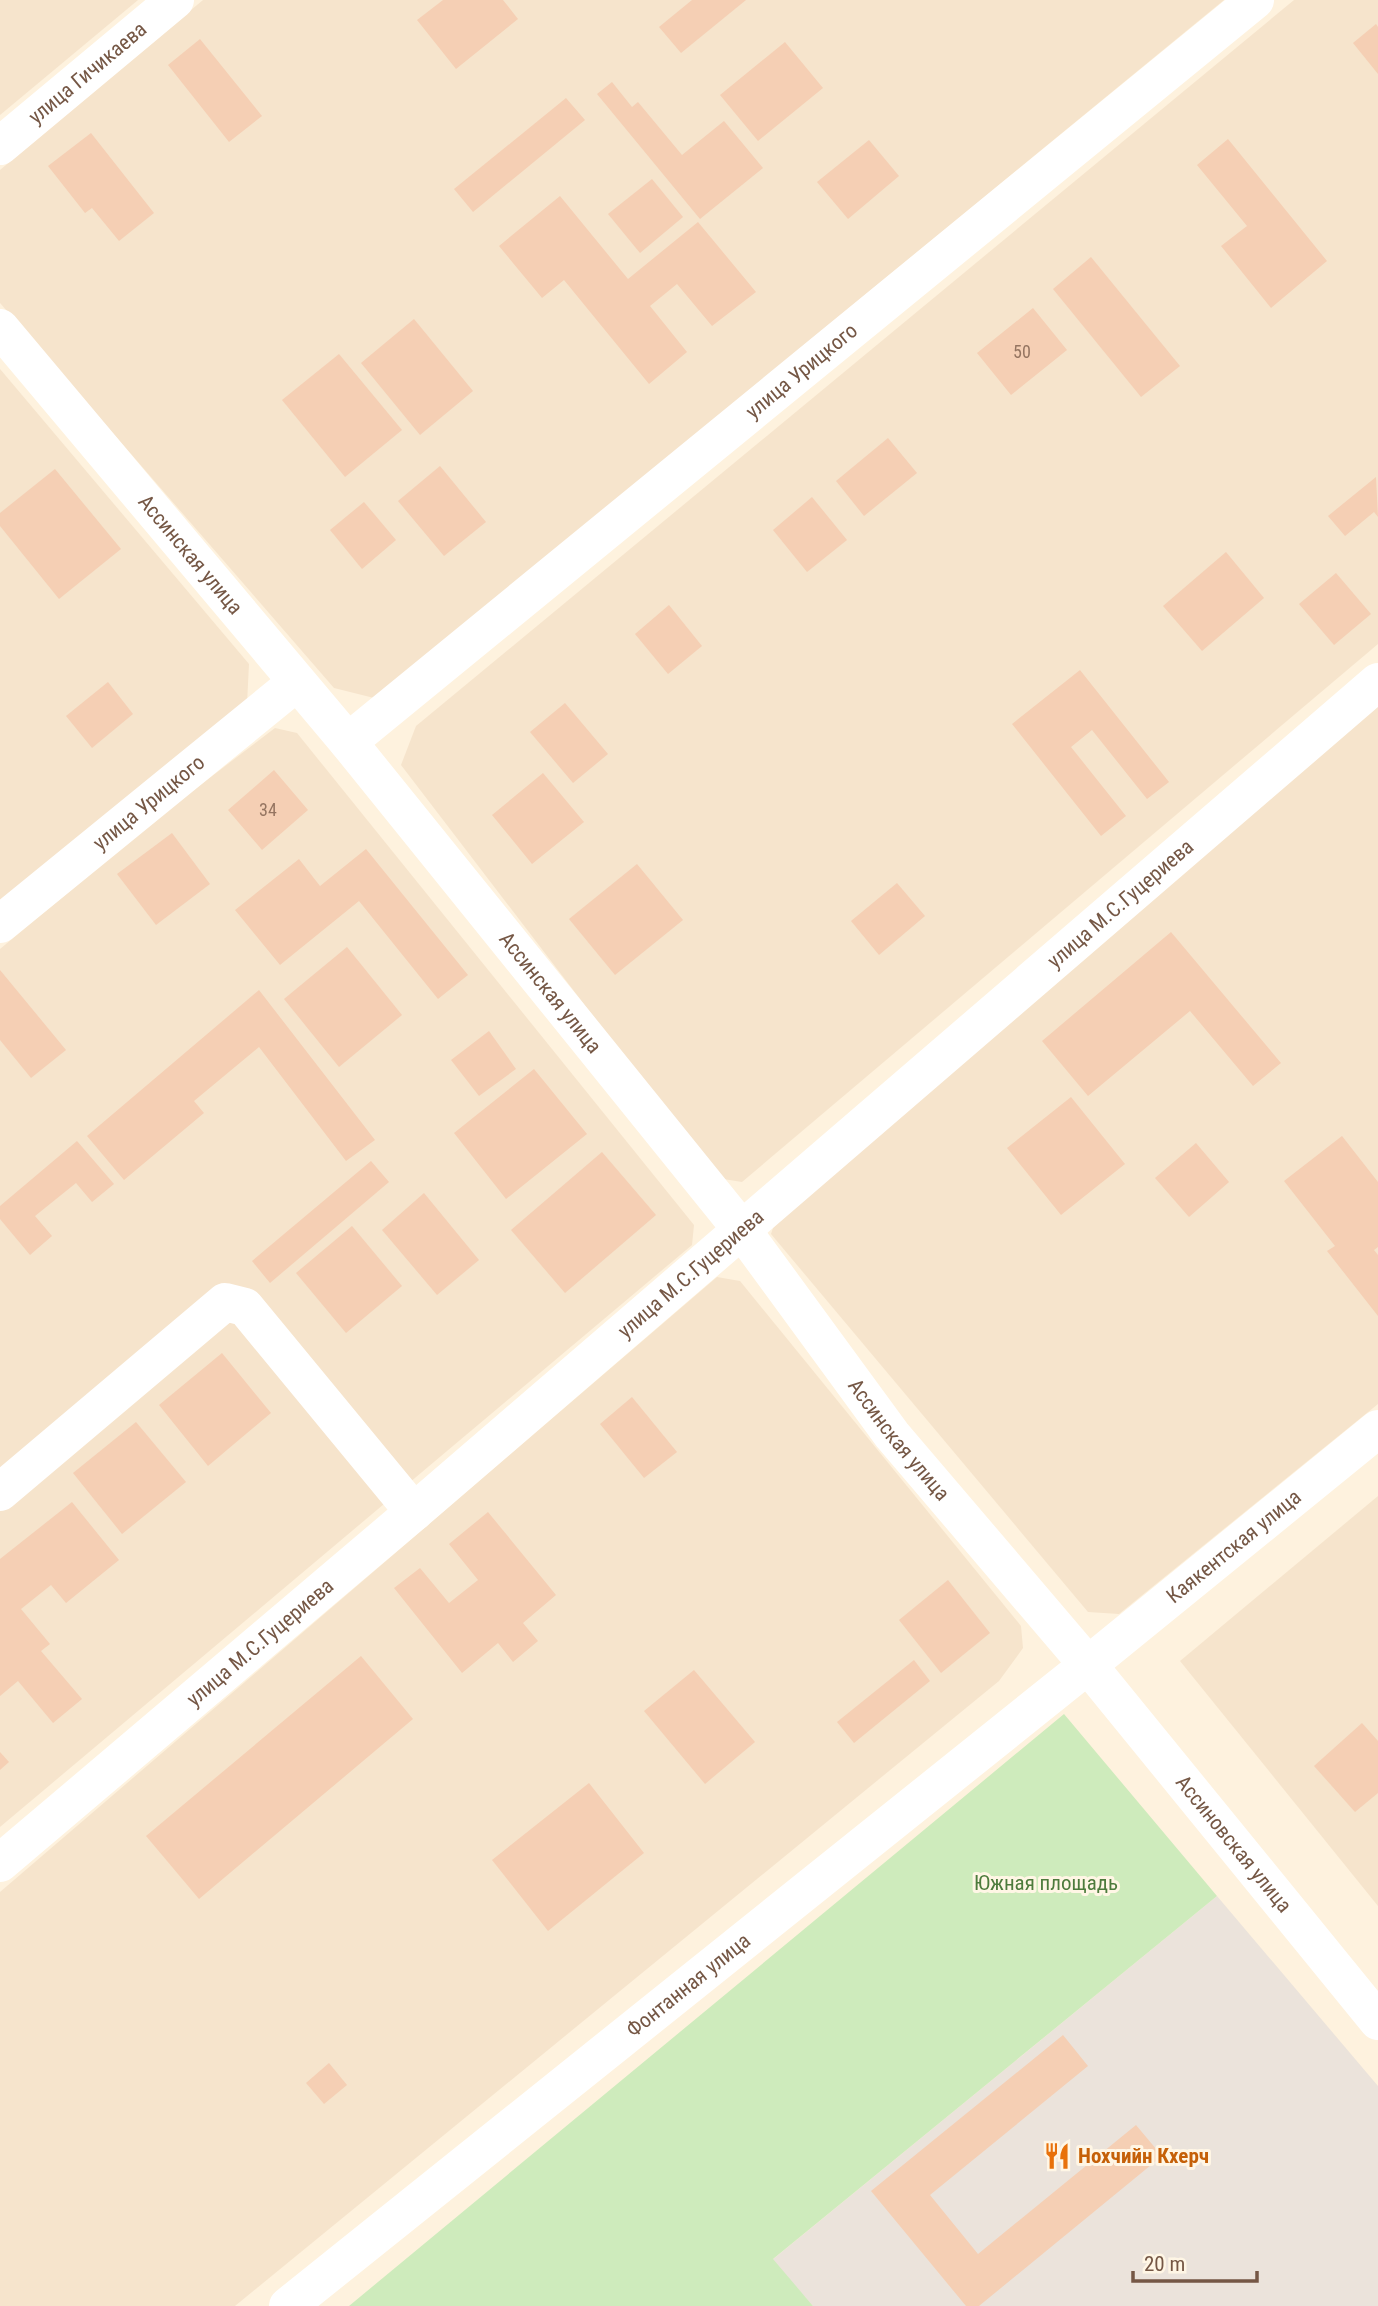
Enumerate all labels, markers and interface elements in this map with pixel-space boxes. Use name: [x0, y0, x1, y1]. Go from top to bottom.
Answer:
street label: улица Гичикаева: [24, 17, 151, 129]
street label: улица Урицкого: [741, 318, 862, 424]
house number: 50: [1013, 341, 1031, 362]
street label: Ассинская улица: [133, 490, 247, 619]
street label: улица Урицкого: [88, 750, 209, 855]
house number: 34: [259, 799, 277, 820]
street label: улица М.С.Гуцериева: [1043, 834, 1198, 973]
street label: Ассинская улица: [494, 927, 606, 1058]
street label: улица М.С.Гуцериева: [613, 1204, 769, 1343]
street label: Ассинская улица: [843, 1374, 954, 1505]
street label: Каякентская улица: [1162, 1485, 1306, 1608]
street label: улица М.С.Гуцериева: [182, 1574, 338, 1711]
street label: Ассиновская улица: [1171, 1771, 1297, 1917]
park label: Южная площадь: [974, 1871, 1118, 1895]
street label: Фонтанная улица: [622, 1928, 755, 2042]
restaurant icon: Нохчийн Кхерч: [1042, 2141, 1072, 2171]
place label: Нохчийн Кхерч: [1078, 2144, 1209, 2168]
scale bar: [1133, 2240, 1257, 2284]
text: 20 m: [1144, 2252, 1185, 2276]

